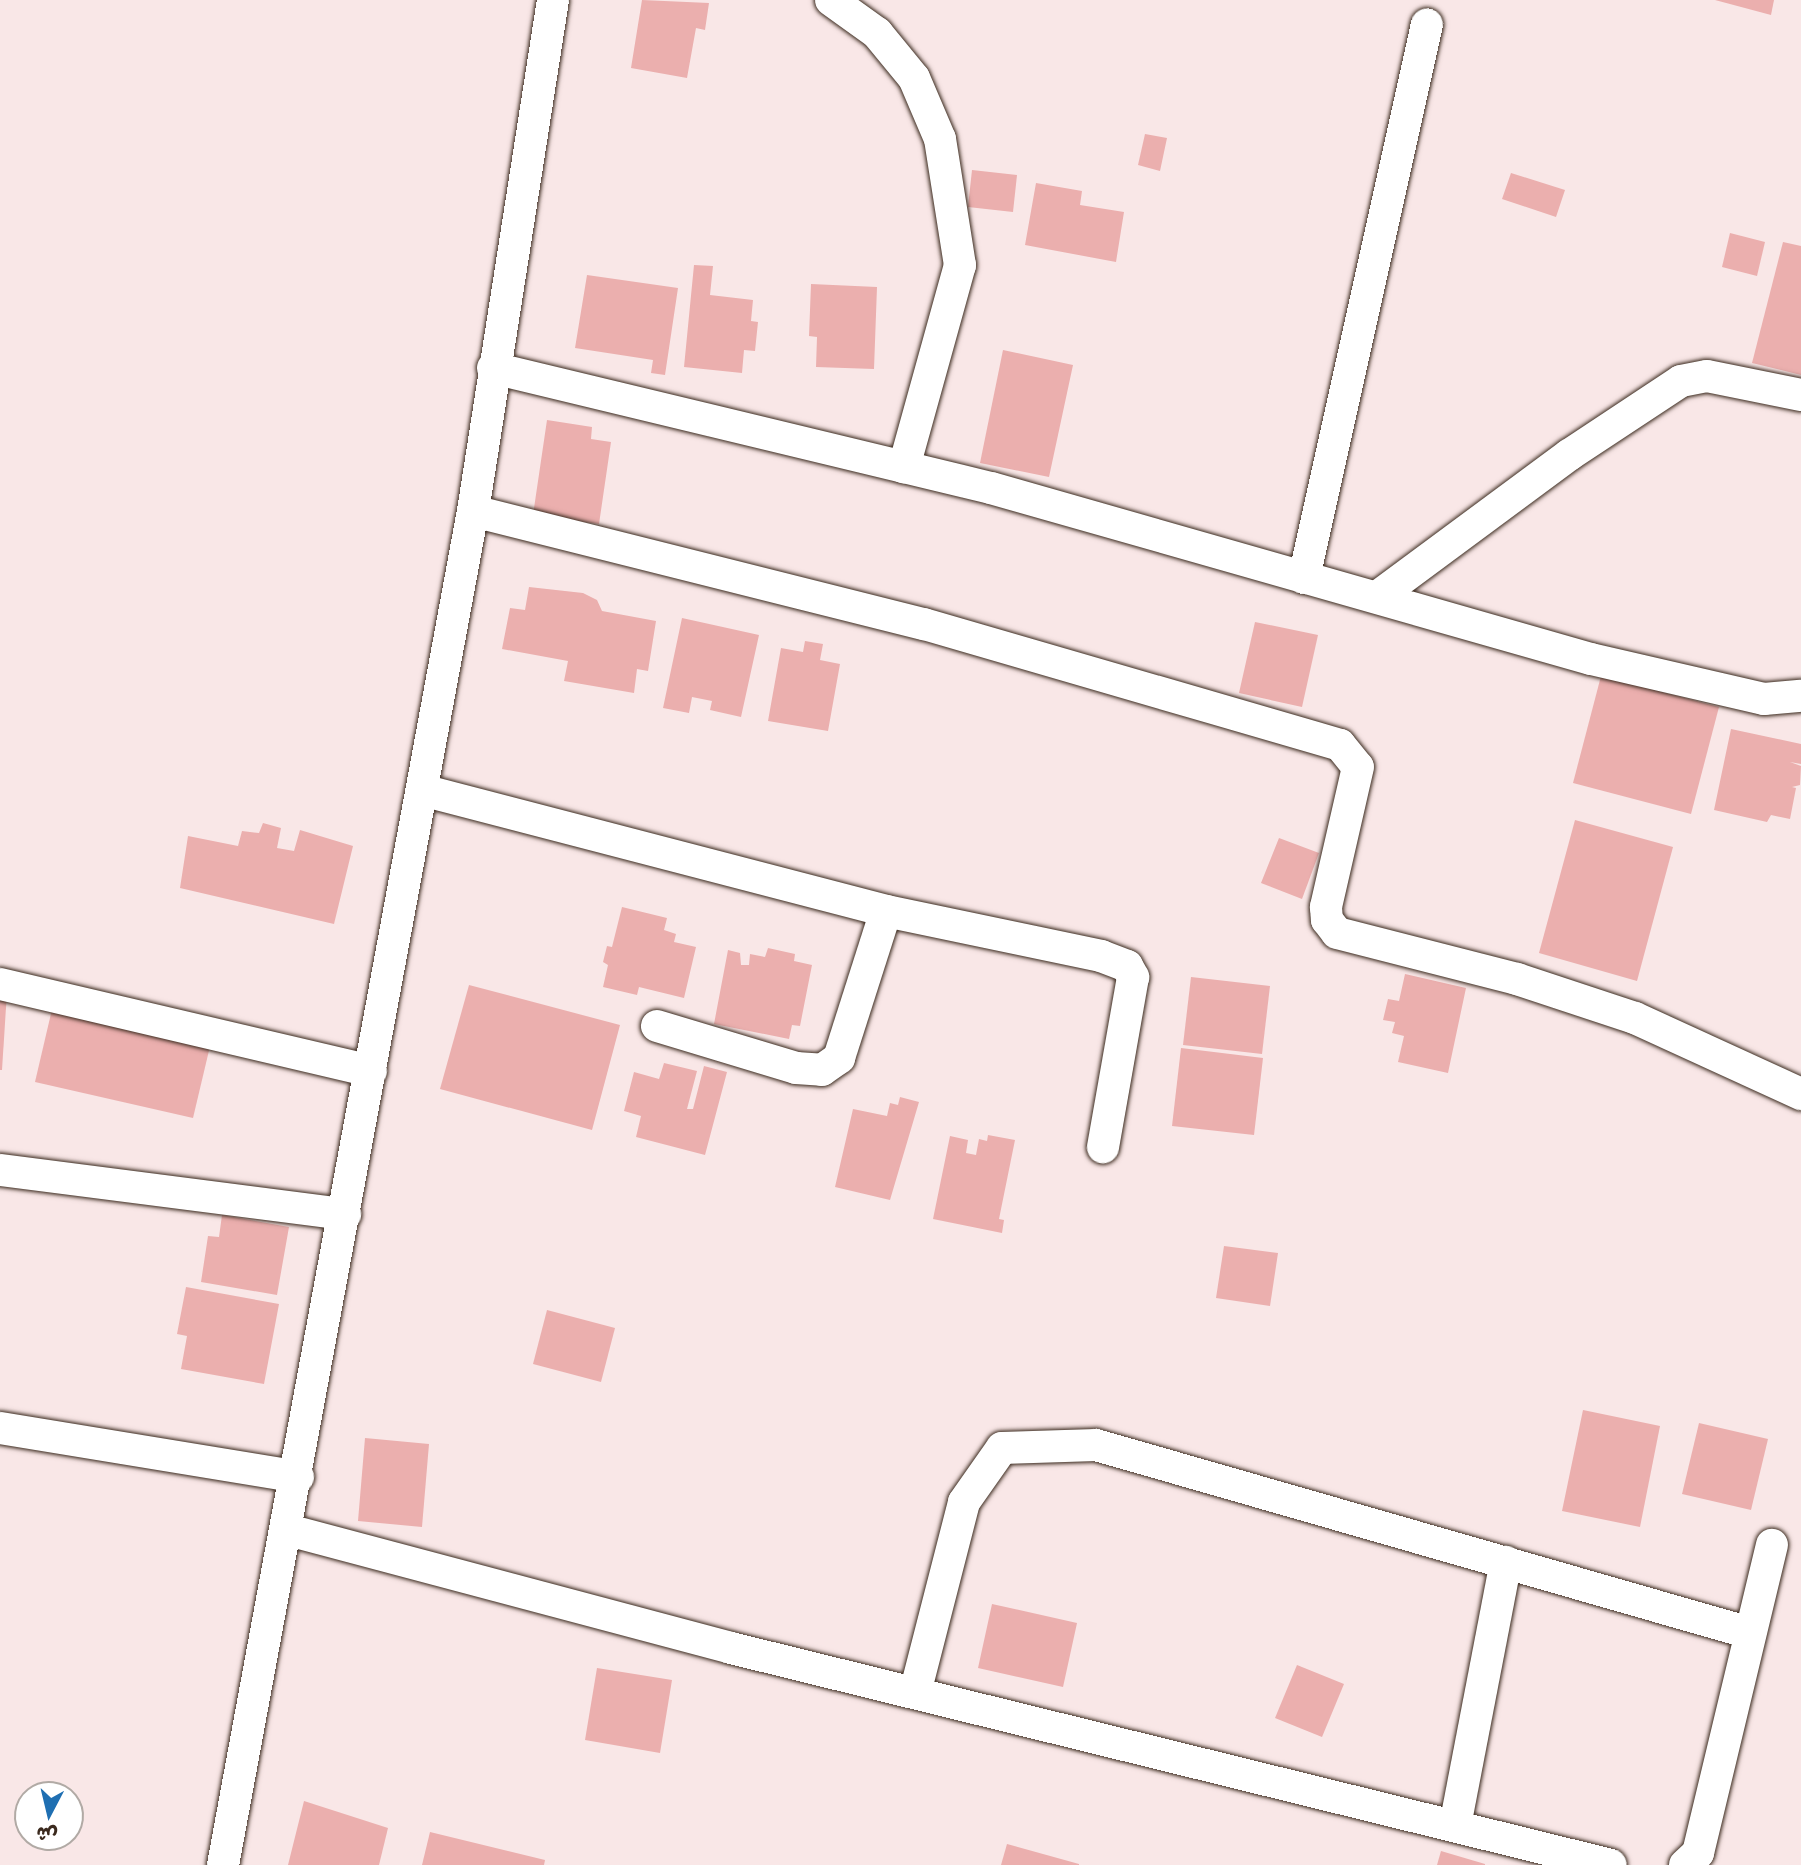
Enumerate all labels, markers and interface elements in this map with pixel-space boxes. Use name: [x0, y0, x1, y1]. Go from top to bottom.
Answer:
north arrow: [14, 1781, 84, 1851]
text: ش: [35, 1822, 59, 1849]

